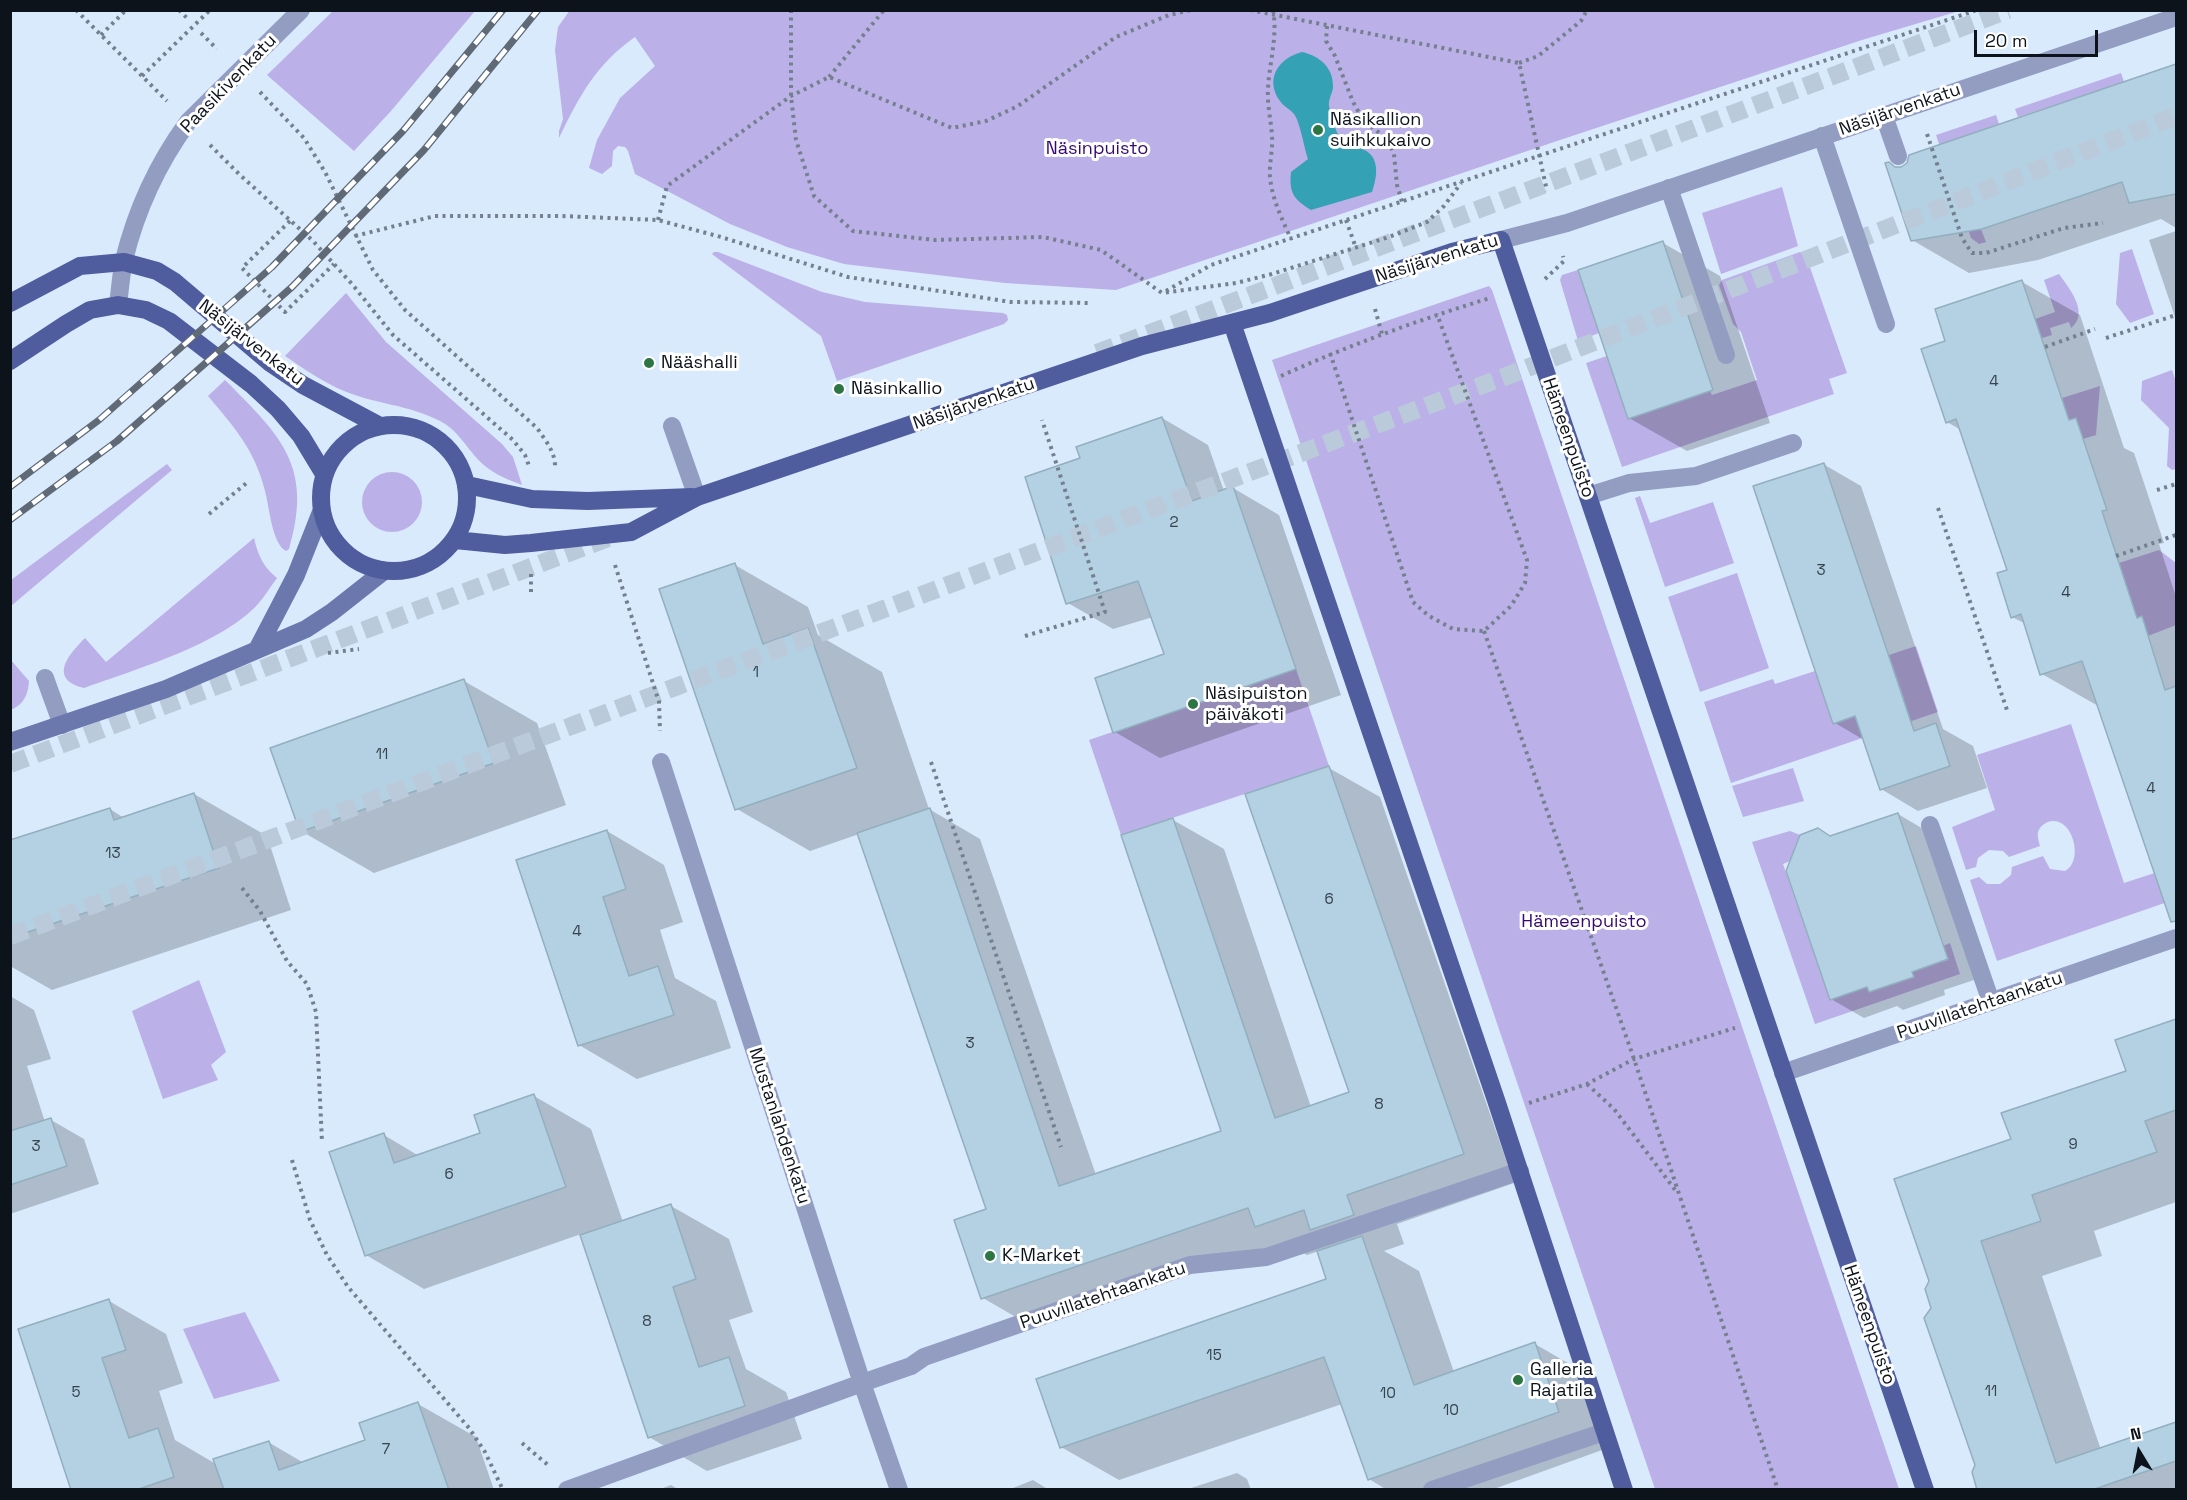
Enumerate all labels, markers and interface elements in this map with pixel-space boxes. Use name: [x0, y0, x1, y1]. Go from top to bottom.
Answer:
scale bar: [1977, 18, 2102, 56]
text: 20 m: [1985, 29, 2028, 52]
street label: Paasikivenkatu: [176, 30, 282, 138]
street label: Näsijärvenkatu: [1836, 79, 1964, 141]
place label: Näsikallion suihkukaivo: [1330, 109, 1431, 152]
marker: Näsikallion suihkukaivo: [1311, 123, 1325, 137]
park label: Näsinpuisto: [1046, 138, 1148, 160]
street label: Näsijärvenkatu: [1373, 230, 1501, 288]
street label: Näsijärvenkatu: [194, 295, 308, 391]
place label: Nääshalli: [661, 352, 738, 374]
marker: Nääshalli: [642, 356, 656, 370]
street label: Näsijärvenkatu: [910, 373, 1038, 435]
house number: 4: [1989, 373, 1999, 391]
street label: Hämeenpuisto: [1537, 375, 1599, 501]
place label: Näsinkallio: [851, 378, 942, 400]
marker: Näsinkallio: [832, 382, 846, 396]
house number: 2: [1169, 514, 1179, 532]
house number: 3: [1816, 562, 1826, 580]
house number: 4: [2061, 584, 2071, 602]
house number: 1: [753, 664, 759, 682]
place label: Näsipuiston päiväkoti: [1205, 683, 1308, 726]
marker: Näsipuiston päiväkoti: [1186, 697, 1200, 711]
house number: 11: [376, 746, 388, 764]
house number: 4: [2146, 780, 2156, 798]
house number: 13: [105, 845, 121, 863]
house number: 6: [1324, 891, 1334, 909]
park label: Hämeenpuisto: [1521, 911, 1647, 933]
house number: 4: [572, 923, 582, 941]
street label: Puuvillatehtaankatu: [1894, 968, 2066, 1044]
house number: 3: [965, 1035, 975, 1053]
street label: Mustanlahdenkatu: [744, 1045, 814, 1207]
house number: 8: [1374, 1096, 1384, 1114]
house number: 9: [2068, 1136, 2078, 1154]
house number: 3: [31, 1138, 41, 1156]
house number: 6: [444, 1166, 454, 1184]
place label: K-Market: [1002, 1245, 1081, 1267]
marker: K-Market: [983, 1249, 997, 1263]
street label: Puuvillatehtaankatu: [1017, 1258, 1189, 1334]
street label: Hämeenpuisto: [1838, 1262, 1900, 1388]
house number: 8: [642, 1313, 652, 1331]
house number: 15: [1206, 1347, 1222, 1365]
place label: Galleria Rajatila: [1530, 1359, 1593, 1402]
marker: Galleria Rajatila: [1511, 1373, 1525, 1387]
house number: 11: [1985, 1383, 1997, 1401]
house number: 5: [72, 1384, 80, 1402]
house number: 10: [1380, 1385, 1396, 1403]
house number: 10: [1443, 1402, 1459, 1420]
north arrow: [2109, 1422, 2169, 1482]
text: N: [2129, 1423, 2143, 1445]
house number: 7: [382, 1441, 390, 1459]

